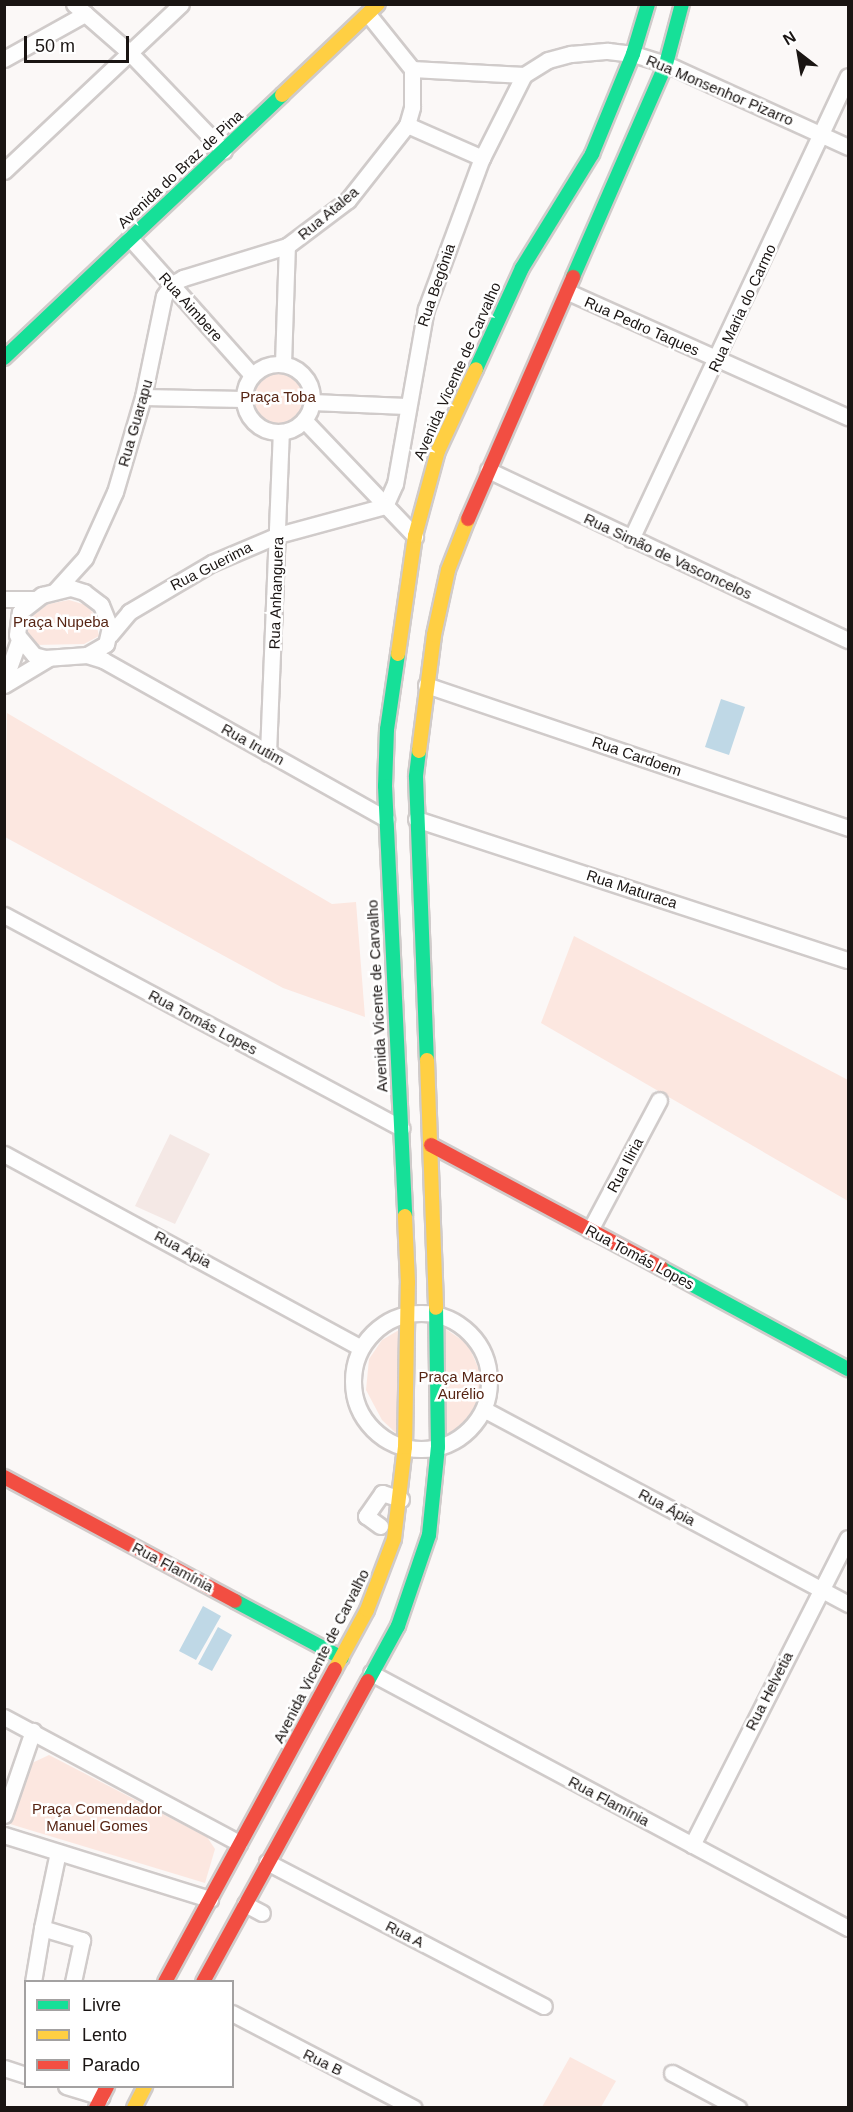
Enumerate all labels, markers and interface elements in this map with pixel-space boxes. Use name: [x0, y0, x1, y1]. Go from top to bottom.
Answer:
scale bar: [27, 24, 132, 62]
north arrow: [769, 24, 829, 84]
text: N: [780, 28, 799, 48]
text: 50 m: [35, 36, 75, 56]
street label: Rua Monsenhor Pizarro: [644, 51, 796, 129]
street label: Avenida do Braz de Pina: [114, 106, 246, 232]
street label: Rua Atalea: [294, 182, 362, 244]
street label: Rua Begônia: [413, 241, 459, 329]
street label: Rua Maria do Carmo: [704, 241, 780, 375]
street label: Rua Aimbere: [155, 268, 227, 346]
street label: Avenida Vicente de Carvalho: [410, 279, 504, 463]
street label: Rua Pedro Taques: [582, 293, 702, 359]
street label: Rua Guarapu: [114, 377, 156, 469]
park label: Praça Toba: [240, 388, 316, 406]
street label: Rua Simão de Vasconcelos: [581, 509, 755, 603]
street label: Rua Anhanguera: [265, 536, 287, 650]
street label: Rua Guerima: [167, 538, 255, 594]
park label: Praça Nupeba: [13, 613, 109, 631]
street label: Rua Irutim: [218, 719, 288, 769]
street label: Rua Cardoem: [590, 732, 684, 780]
street label: Rua Maturaca: [584, 866, 680, 912]
street label: Avenida Vicente de Carvalho: [363, 899, 391, 1093]
street label: Rua Tomás Lopes: [145, 986, 261, 1058]
street label: Rua Iliria: [603, 1135, 647, 1195]
street label: Rua Tomás Lopes: [582, 1221, 698, 1293]
street label: Rua Ápia: [152, 1227, 214, 1271]
park label: Praça Marco Aurélio: [418, 1367, 504, 1402]
street label: Rua Ápia: [636, 1485, 698, 1529]
street label: Rua Flamínia: [129, 1538, 217, 1596]
street label: Avenida Vicente de Carvalho: [269, 1566, 373, 1746]
street label: Rua Helvetia: [741, 1649, 797, 1733]
street label: Rua Flamínia: [565, 1772, 653, 1830]
park label: Praça Comendador Manuel Gomes: [32, 1799, 162, 1834]
street label: Rua A: [382, 1917, 428, 1951]
legend: [24, 1980, 234, 2088]
text: Livre: [82, 1995, 121, 2015]
text: Lento: [82, 2025, 127, 2045]
street label: Rua B: [300, 2045, 346, 2079]
text: Parado: [82, 2055, 140, 2075]

